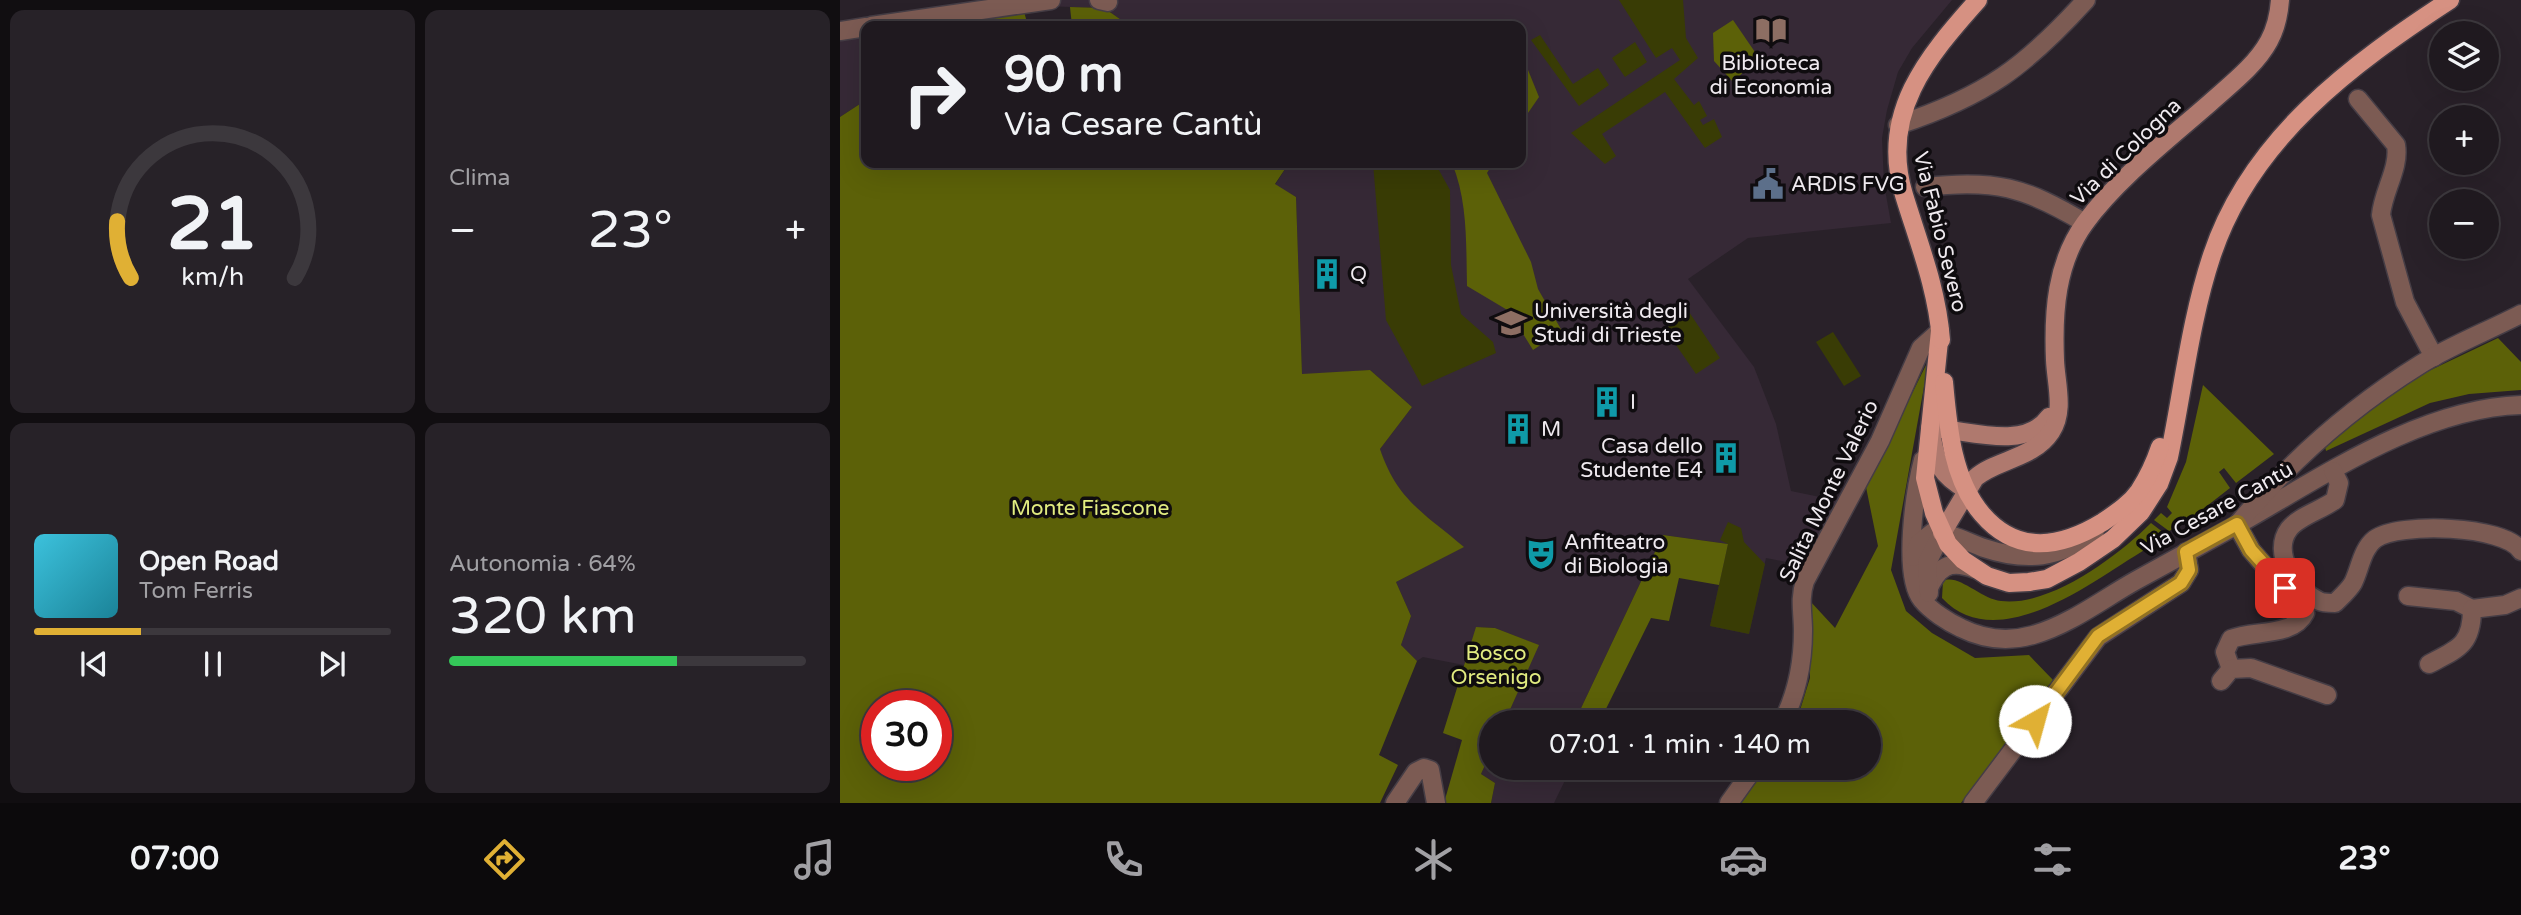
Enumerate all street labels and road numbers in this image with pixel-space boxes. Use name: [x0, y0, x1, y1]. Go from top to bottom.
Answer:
street label: Via di Cologna: [2066, 93, 2186, 211]
street label: Via Fabio Severo: [1908, 149, 1972, 315]
street label: Salita Monte Valerio: [1774, 396, 1884, 586]
street label: Via Cesare Cantù: [2137, 457, 2297, 561]

